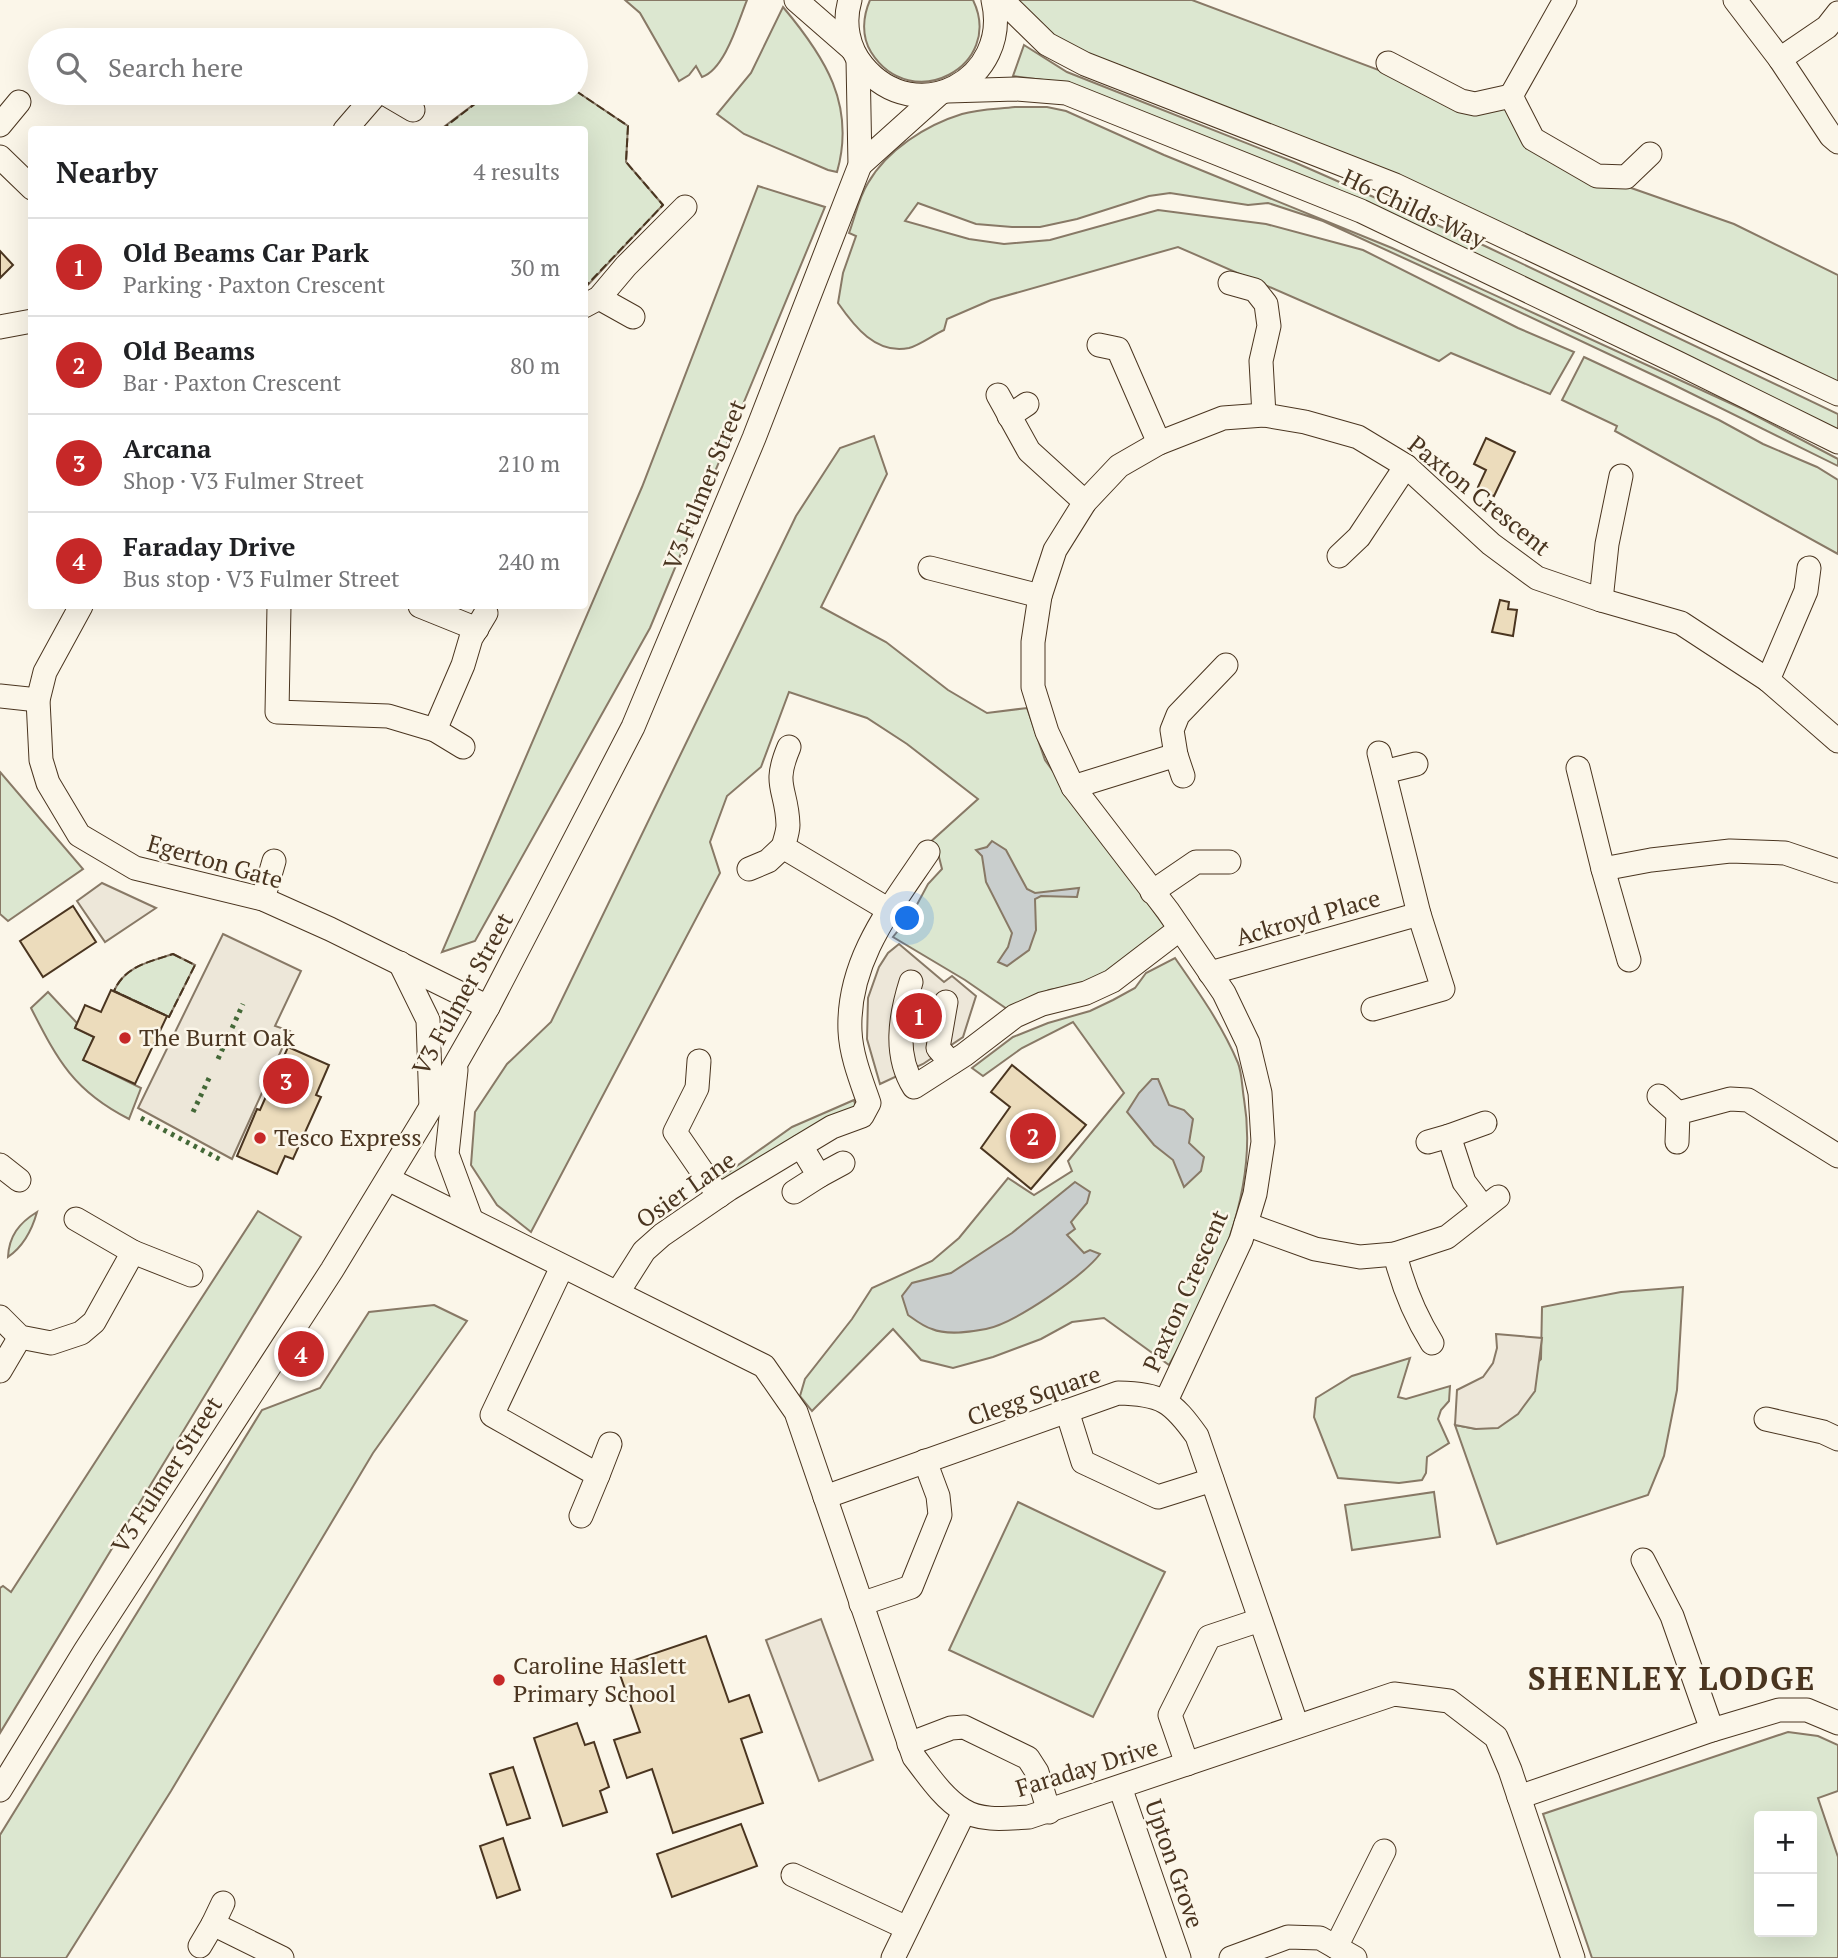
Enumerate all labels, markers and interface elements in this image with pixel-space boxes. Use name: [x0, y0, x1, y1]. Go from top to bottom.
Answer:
search box: [28, 28, 588, 105]
icon: search: [52, 48, 90, 86]
text: Search here: [108, 50, 243, 84]
text: Nearby: [56, 152, 158, 192]
text: 4 results: [473, 156, 560, 187]
street label: H6 Childs Way: [1338, 161, 1492, 256]
text: Old Beams Car Park: [123, 235, 369, 269]
text: 1: [73, 252, 86, 283]
text: 30 m: [510, 252, 560, 283]
text: Parking · Paxton Crescent: [123, 269, 385, 300]
text: Old Beams: [123, 333, 255, 367]
text: 2: [73, 350, 86, 381]
text: 80 m: [510, 350, 560, 381]
text: Bar · Paxton Crescent: [123, 367, 341, 398]
street label: V3 Fulmer Street: [655, 395, 753, 575]
street label: Paxton Crescent: [1402, 428, 1557, 563]
text: Arcana: [123, 431, 211, 465]
text: 3: [73, 448, 86, 479]
text: 210 m: [498, 448, 560, 479]
text: Shop · V3 Fulmer Street: [123, 465, 364, 496]
text: Faraday Drive: [123, 529, 295, 563]
text: 4: [73, 546, 86, 577]
text: 240 m: [498, 546, 560, 577]
text: Bus stop · V3 Fulmer Street: [123, 563, 400, 594]
street label: Egerton Gate: [144, 826, 287, 896]
street label: Ackroyd Place: [1232, 881, 1384, 953]
your location: [890, 901, 924, 935]
street label: V3 Fulmer Street: [404, 907, 520, 1080]
pin: 1: [896, 990, 942, 1042]
place label: The Burnt Oak: [139, 1021, 295, 1053]
marker: The Burnt Oak: [117, 1030, 133, 1046]
pin: 3: [263, 1055, 309, 1107]
pin: 2: [1010, 1110, 1056, 1162]
place label: Tesco Express: [274, 1121, 422, 1153]
marker: Tesco Express: [252, 1130, 268, 1146]
street label: Osier Lane: [630, 1143, 741, 1235]
street label: Paxton Crescent: [1135, 1204, 1235, 1377]
pin: 4: [278, 1328, 324, 1380]
street label: Clegg Square: [963, 1357, 1105, 1433]
street label: V3 Fulmer Street: [103, 1390, 229, 1559]
place label: Caroline Haslett Primary School: [513, 1649, 687, 1709]
district label: SHENLEY LODGE: [1528, 1657, 1816, 1699]
marker: Caroline Haslett Primary School: [491, 1672, 507, 1688]
street label: Faraday Drive: [1012, 1730, 1162, 1804]
street label: Upton Grove: [1138, 1795, 1212, 1932]
map controls: [1754, 1811, 1817, 1937]
button: +: [1754, 1811, 1817, 1874]
button: −: [1754, 1874, 1817, 1937]

